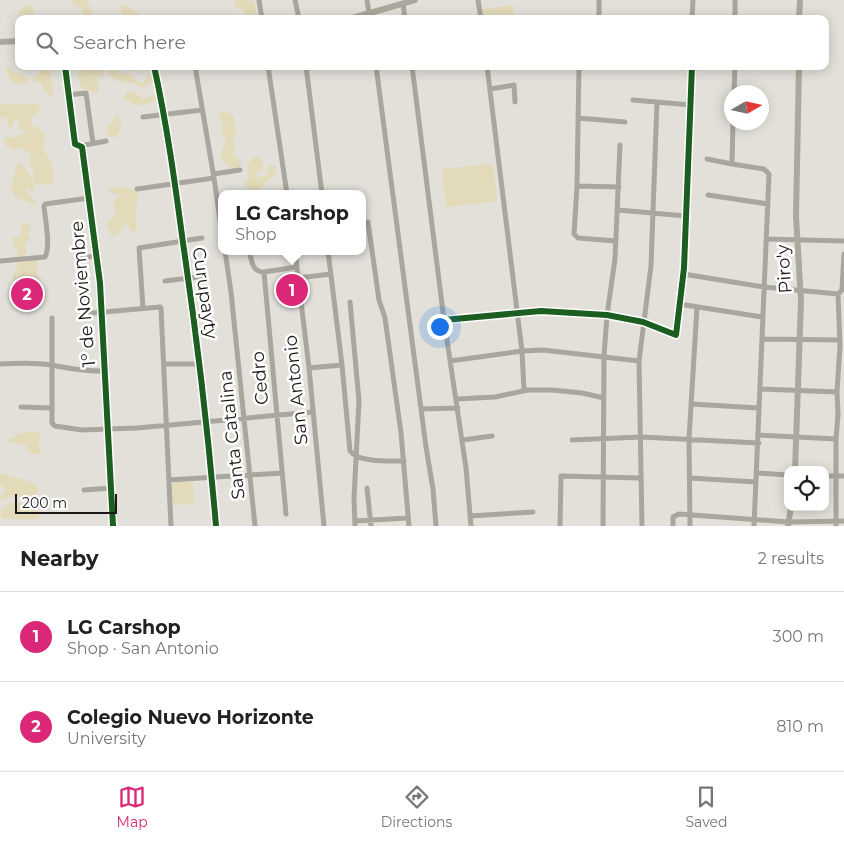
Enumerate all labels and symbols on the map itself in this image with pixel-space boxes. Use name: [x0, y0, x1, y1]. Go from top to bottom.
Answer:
north arrow: [724, 85, 769, 130]
street label: 1º de Noviembre: [66, 220, 100, 368]
street label: Piro'y: [771, 243, 797, 294]
street label: Curupayty: [188, 246, 222, 341]
pin: 1: [276, 271, 308, 309]
pin: 2: [11, 275, 43, 313]
your location: [427, 314, 453, 340]
street label: San Antonio: [279, 334, 313, 446]
street label: Cedro: [247, 350, 273, 406]
street label: Santa Catalina: [214, 369, 250, 501]
scale bar: [15, 491, 118, 514]

